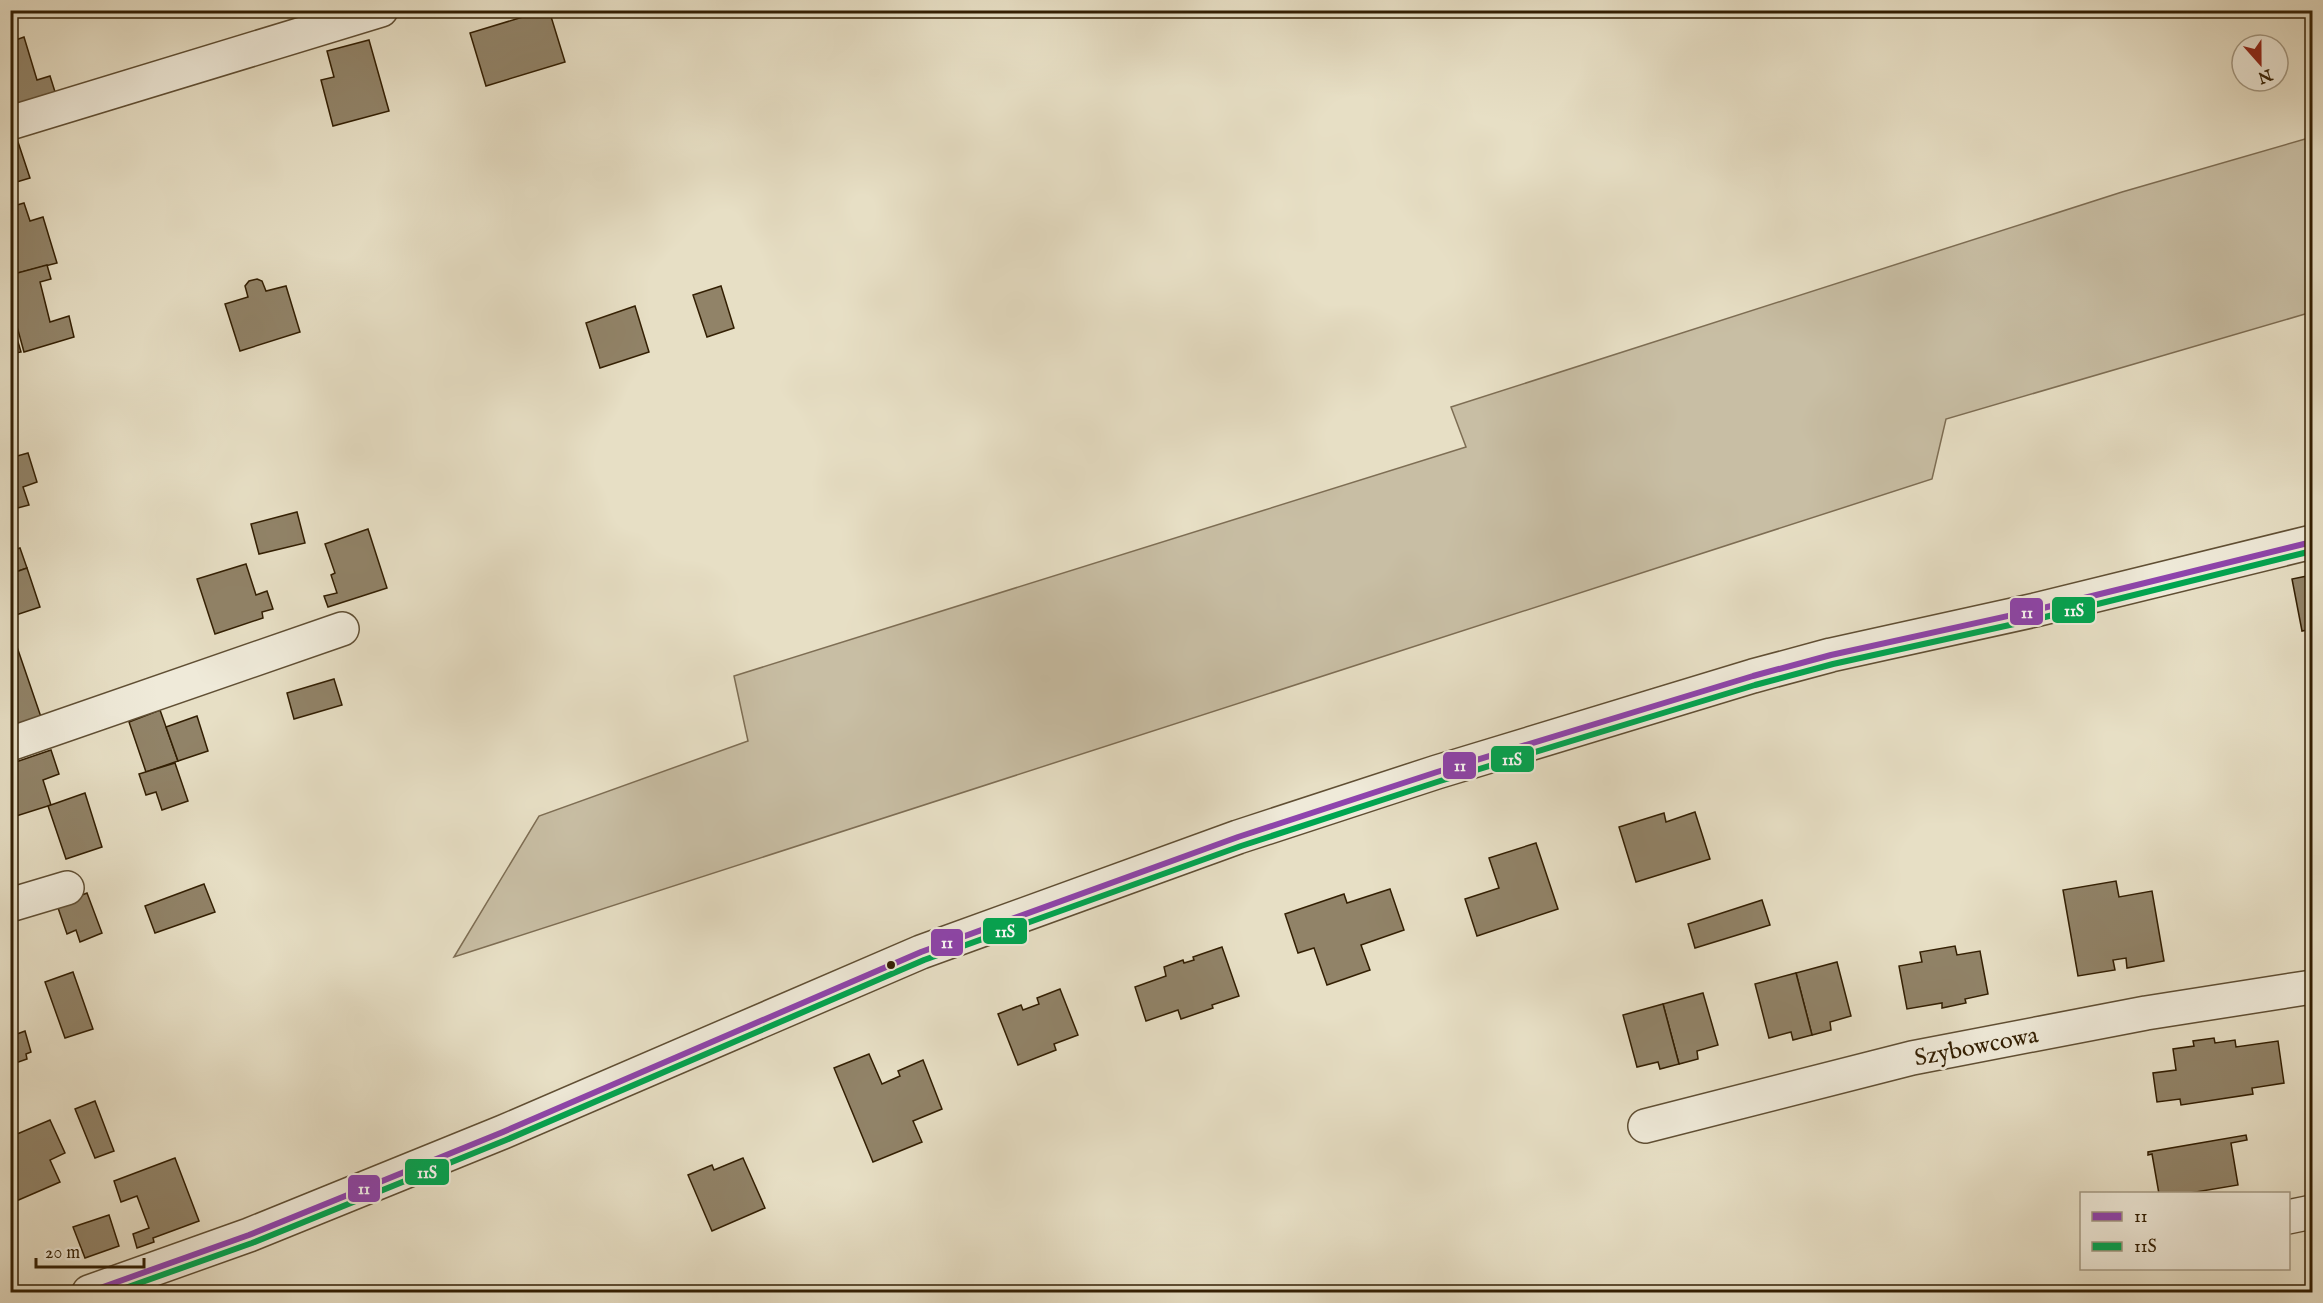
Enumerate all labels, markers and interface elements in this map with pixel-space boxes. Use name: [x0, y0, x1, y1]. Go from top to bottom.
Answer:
north arrow: [2230, 33, 2290, 93]
text: N: [2254, 63, 2276, 87]
line badge: 11S: [2051, 596, 2096, 624]
line badge: 11: [2009, 597, 2044, 626]
text: 11S: [2064, 602, 2084, 622]
text: 11: [2021, 604, 2033, 624]
line badge: 11S: [1490, 745, 1535, 773]
line badge: 11: [1442, 751, 1477, 780]
text: 11S: [1502, 751, 1522, 771]
text: 11: [1454, 757, 1466, 777]
line badge: 11S: [982, 917, 1028, 945]
text: 11S: [995, 923, 1015, 943]
line badge: 11: [930, 928, 964, 957]
text: 11: [941, 934, 953, 954]
unlabelled marker: [885, 959, 897, 971]
street label: Szybowcowa: [1912, 1020, 2041, 1075]
line badge: 11S: [404, 1158, 450, 1186]
text: 11S: [417, 1164, 437, 1184]
line badge: 11: [347, 1174, 381, 1203]
text: 11: [358, 1180, 370, 1200]
legend: [2080, 1192, 2290, 1270]
text: 11: [2134, 1206, 2147, 1229]
scale bar: [36, 1231, 144, 1269]
text: 11S: [2134, 1236, 2157, 1259]
text: 20 m: [45, 1242, 80, 1265]

